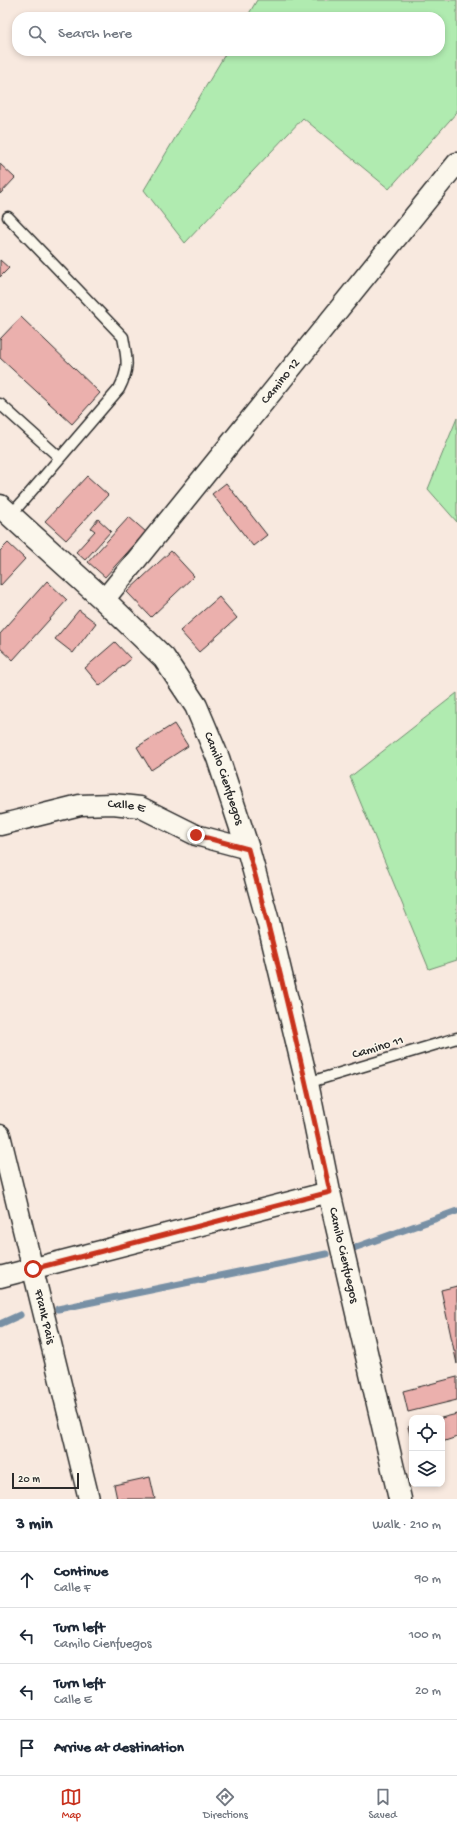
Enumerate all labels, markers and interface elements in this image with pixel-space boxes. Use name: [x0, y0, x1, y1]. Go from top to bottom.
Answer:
search box: [12, 12, 445, 56]
icon: search: [26, 23, 48, 45]
text: Search here: [58, 25, 132, 43]
street label: Camino 12: [258, 355, 304, 407]
street label: Camilo Cienfuegos: [200, 730, 247, 828]
street label: Calle E: [107, 796, 149, 816]
route end: [187, 826, 205, 844]
street label: Camino 11: [351, 1033, 405, 1063]
street label: Camilo Cienfuegos: [325, 1206, 362, 1306]
route start: [24, 1260, 42, 1278]
street label: Frank Pais: [30, 1287, 59, 1347]
map controls: [409, 1415, 445, 1487]
button: locate: [409, 1415, 445, 1451]
button: layers: [409, 1451, 445, 1487]
scale bar: [12, 1471, 79, 1490]
text: 20 m: [18, 1474, 40, 1486]
text: 3 min: [16, 1515, 53, 1535]
text: Walk · 210 m: [373, 1518, 441, 1533]
text: Continue: [54, 1563, 108, 1581]
icon: ahead: [16, 1569, 38, 1591]
text: 90 m: [415, 1572, 441, 1587]
text: Calle F: [54, 1581, 90, 1596]
text: Turn left: [54, 1619, 105, 1637]
icon: left: [16, 1625, 38, 1647]
text: 100 m: [409, 1628, 441, 1643]
text: Camilo Cienfuegos: [54, 1637, 151, 1652]
text: Turn left: [54, 1675, 105, 1693]
icon: left: [16, 1681, 38, 1703]
text: 20 m: [415, 1684, 441, 1699]
text: Calle E: [54, 1693, 92, 1708]
icon: arrive: [16, 1737, 38, 1759]
text: Arrive at destination: [54, 1739, 184, 1757]
tab: Map: [60, 1786, 82, 1822]
tab: Directions: [203, 1786, 248, 1822]
tab: Saved: [368, 1786, 397, 1822]

